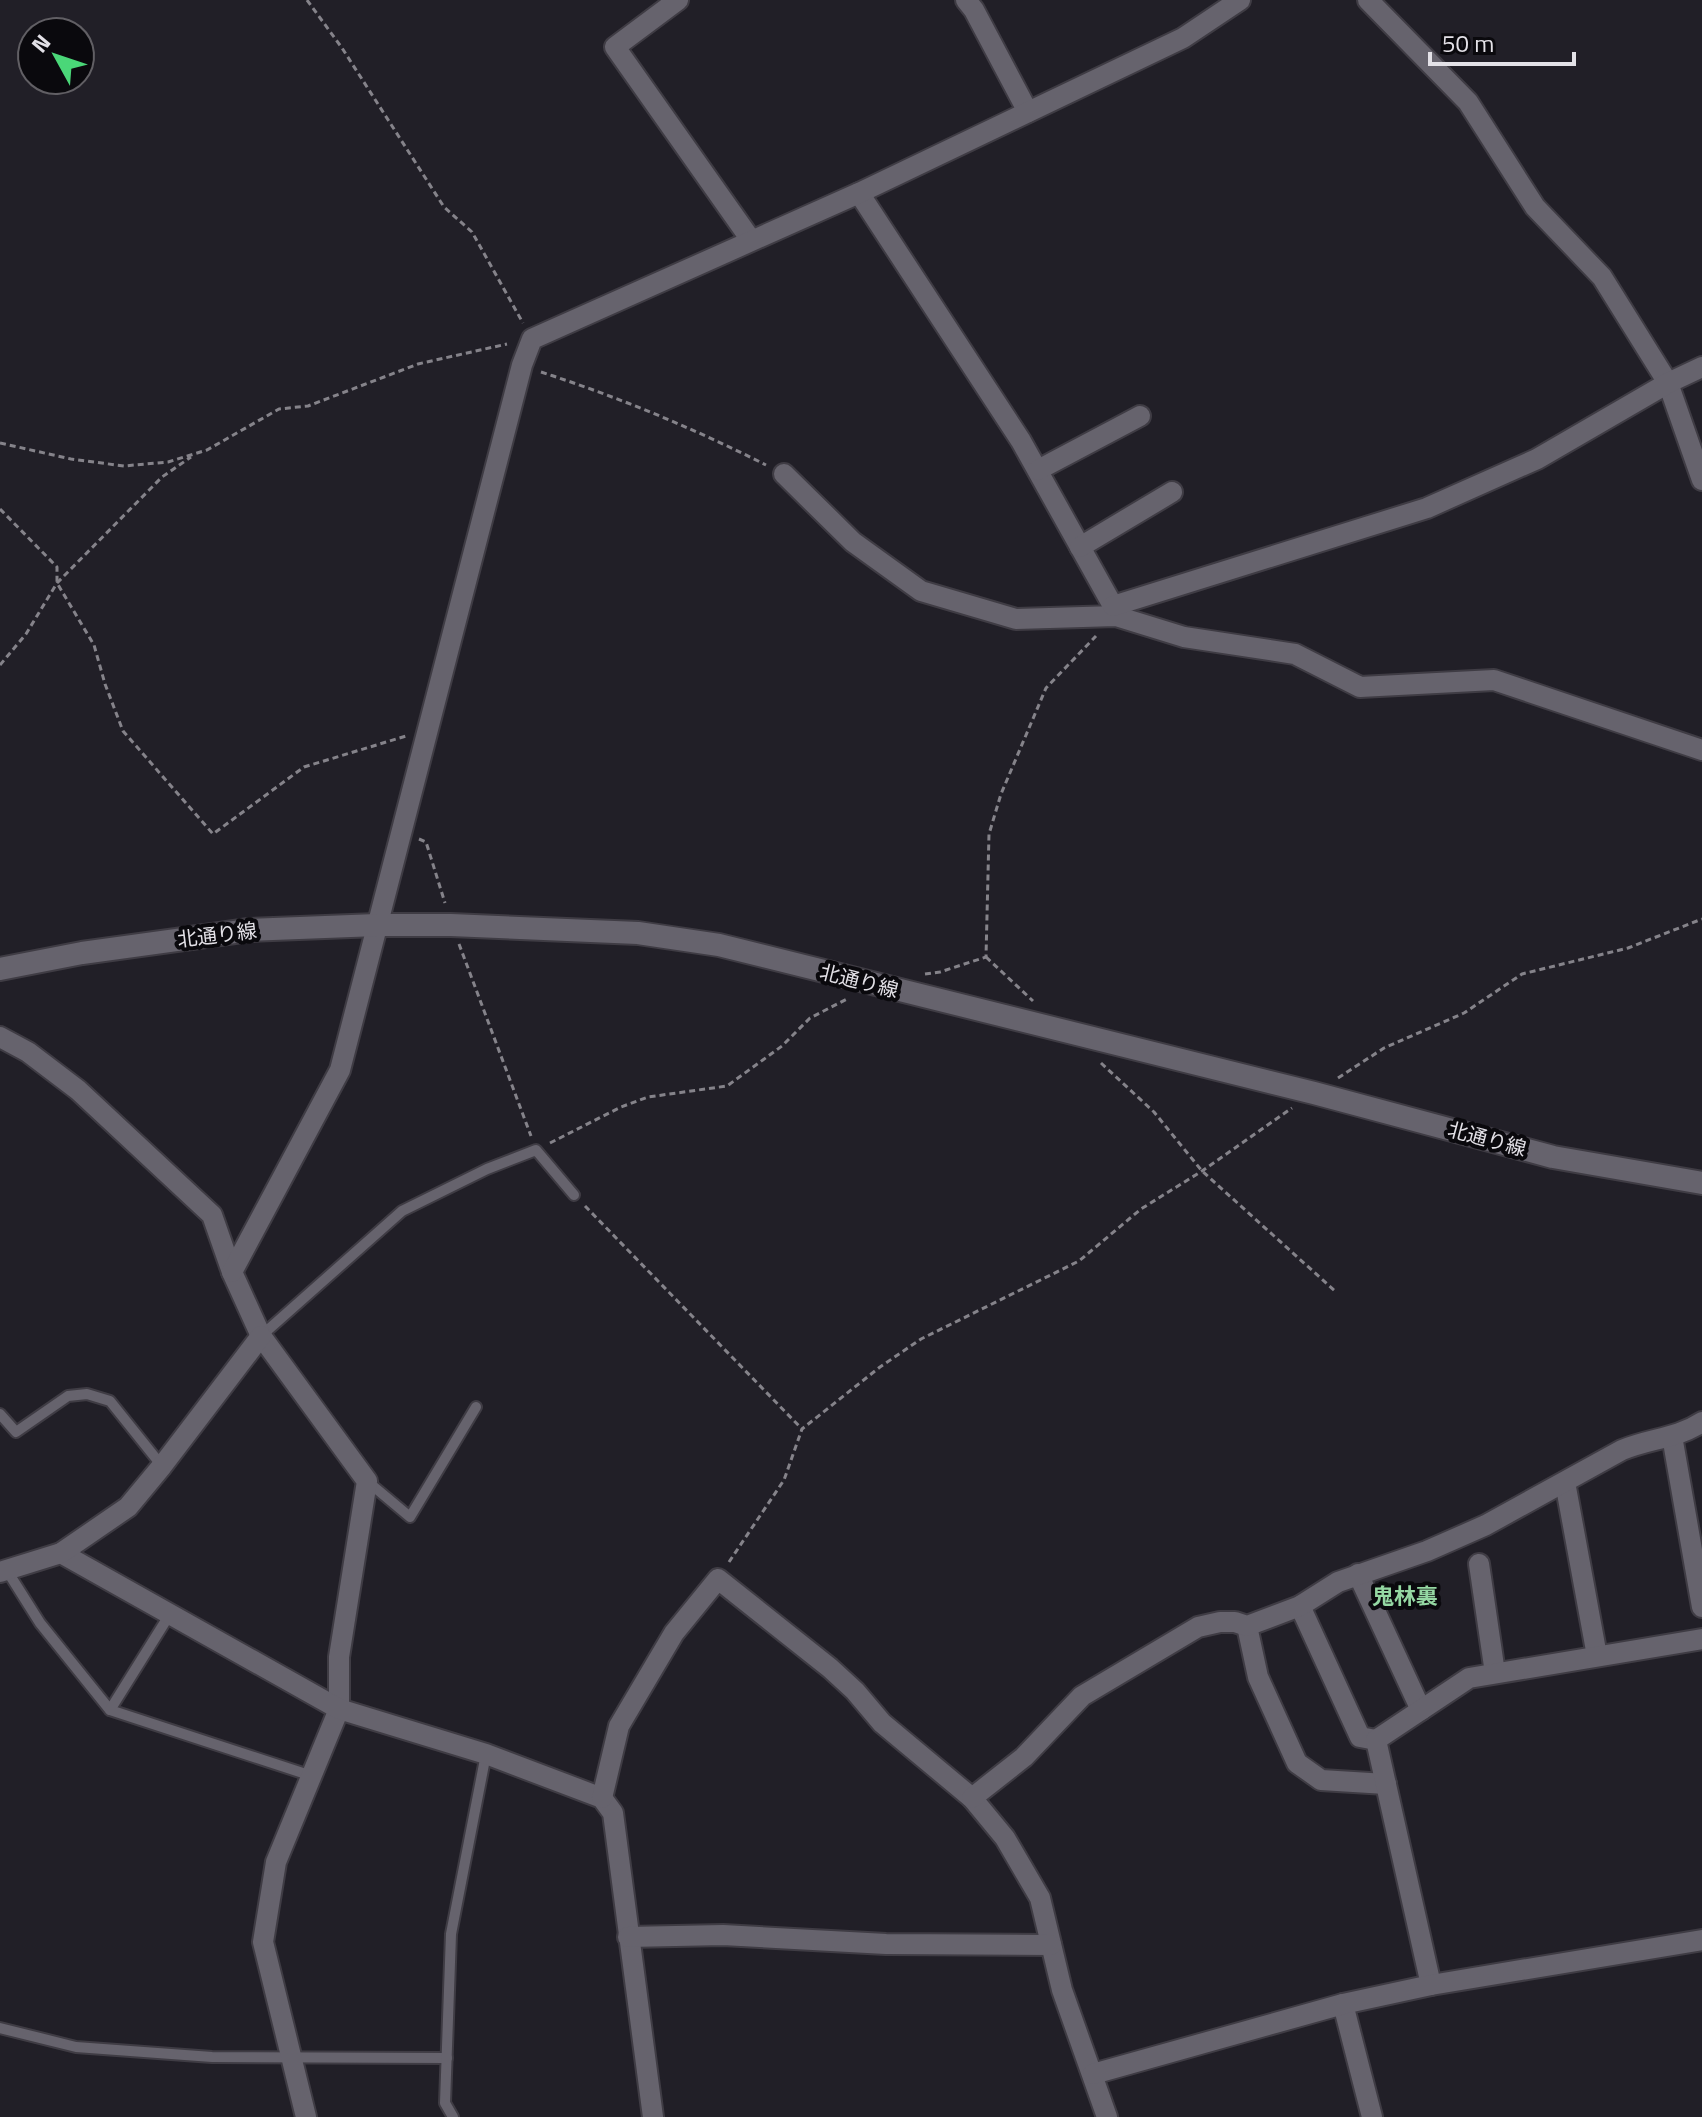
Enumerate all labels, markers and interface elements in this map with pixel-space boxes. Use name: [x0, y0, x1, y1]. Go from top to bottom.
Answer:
north arrow: [16, 16, 96, 96]
scale bar: [1430, 16, 1574, 66]
text: 50 m: [1442, 25, 1494, 61]
text: N: [23, 26, 59, 60]
street label: 北通り線: [175, 914, 259, 955]
street label: 北通り線: [817, 956, 902, 1005]
street label: 北通り線: [1444, 1113, 1530, 1164]
district label: 鬼林裏: [1372, 1579, 1438, 1613]

